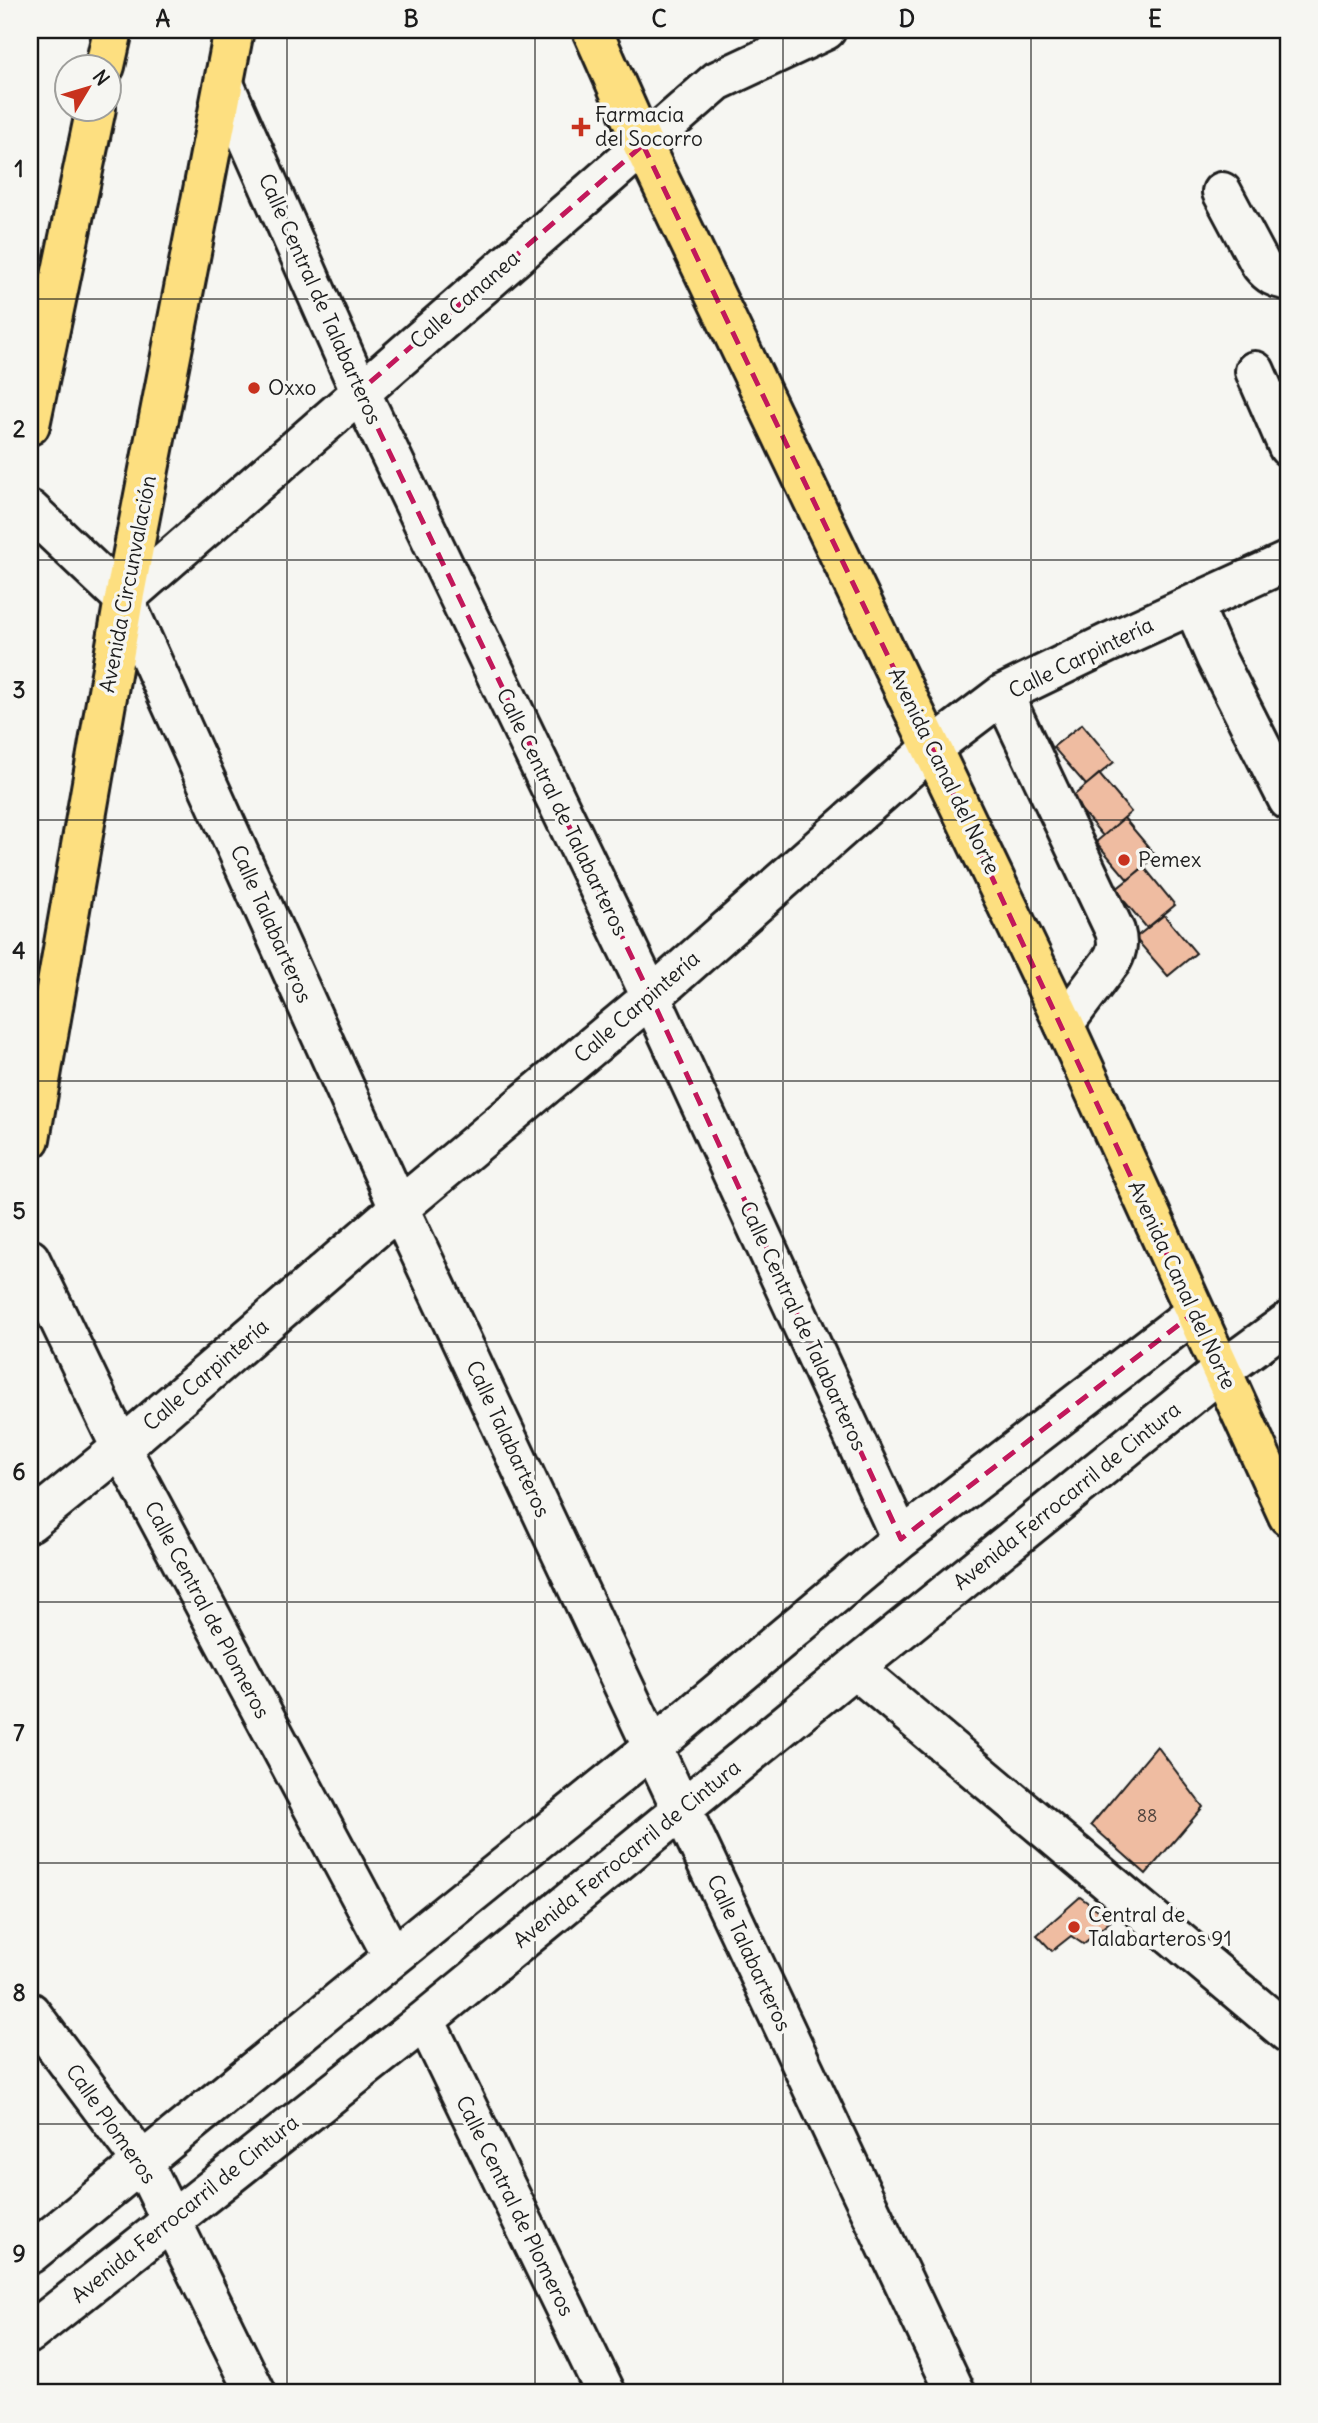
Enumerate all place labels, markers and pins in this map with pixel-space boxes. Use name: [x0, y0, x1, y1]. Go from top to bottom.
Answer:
place label: Farmacia del Socorro: [595, 101, 703, 152]
marker: Farmacia del Socorro: [573, 119, 589, 135]
place label: Oxxo: [268, 374, 316, 401]
marker: Oxxo: [246, 380, 262, 396]
place label: Pemex: [1138, 846, 1201, 873]
marker: Pemex: [1116, 852, 1132, 868]
place label: Central de Talabarteros 91: [1088, 1901, 1232, 1952]
marker: Central de Talabarteros 91: [1066, 1919, 1082, 1935]

